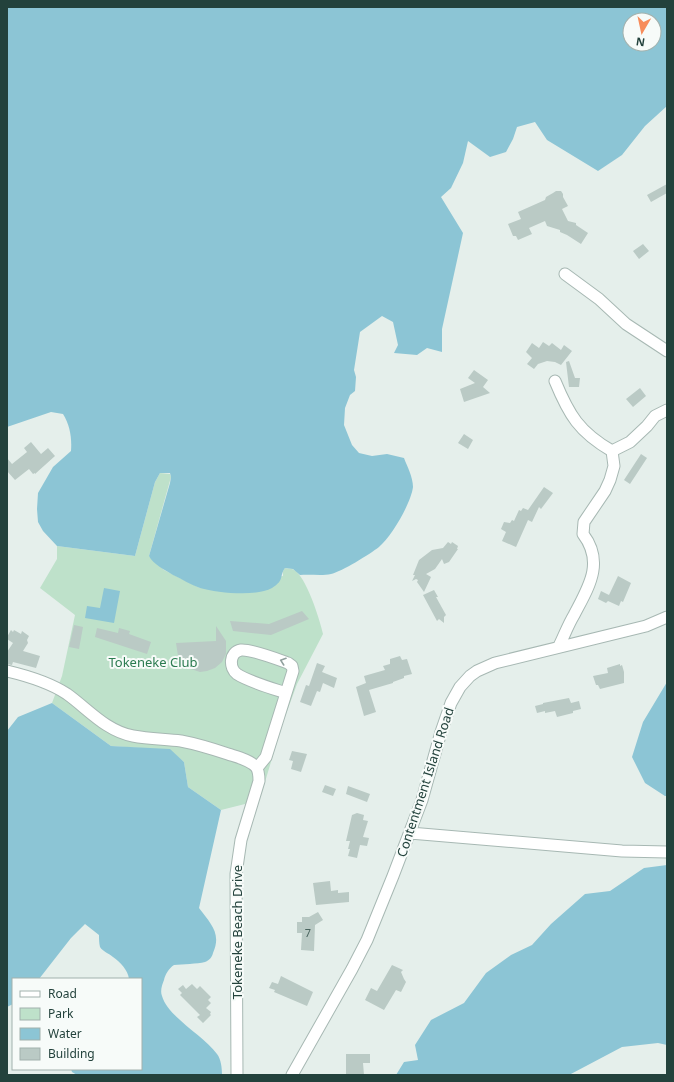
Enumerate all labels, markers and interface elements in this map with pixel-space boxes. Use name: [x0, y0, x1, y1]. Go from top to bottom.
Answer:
north arrow: [622, 12, 662, 52]
text: N: [635, 34, 646, 50]
park label: Tokeneke Club: [108, 653, 198, 671]
one-way arrow: [280, 658, 287, 666]
street label: Contentment Island Road: [392, 705, 458, 859]
street label: Tokeneke Beach Drive: [228, 865, 246, 999]
house number: 7: [305, 925, 311, 940]
legend: [12, 978, 142, 1070]
text: Road: [48, 985, 77, 1002]
text: Park: [48, 1005, 74, 1022]
text: Water: [48, 1025, 82, 1042]
text: Building: [48, 1045, 95, 1062]

